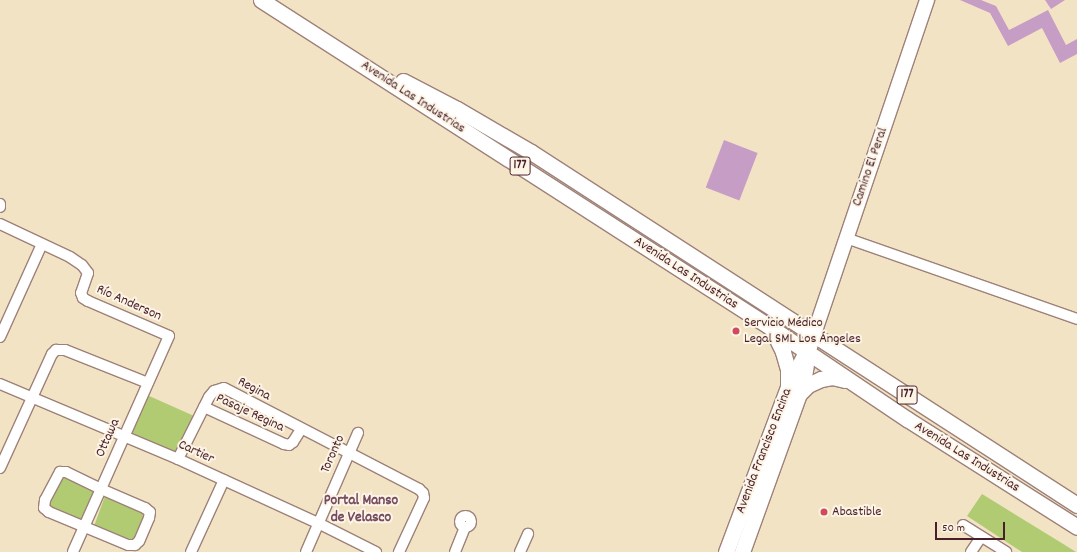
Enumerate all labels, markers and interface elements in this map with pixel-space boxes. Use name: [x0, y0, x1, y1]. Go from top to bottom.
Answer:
street label: Avenida Las Industrias: [358, 57, 468, 137]
street label: Camino El Peral: [849, 125, 891, 209]
road number: 177: [509, 155, 531, 177]
street label: Avenida Las Industrias: [631, 233, 741, 313]
street label: Río Anderson: [94, 281, 164, 325]
place label: Servicio Médico Legal SML Los Ángeles: [744, 315, 861, 348]
marker: Servicio Médico Legal SML Los Ángeles: [731, 326, 741, 336]
street label: Regina: [235, 373, 273, 405]
road number: 177: [896, 384, 918, 406]
street label: Avenida Francisco Encina: [732, 386, 796, 516]
street label: Pasaje Regina: [213, 390, 287, 436]
street label: Ottawa: [92, 416, 124, 460]
street label: Avenida Las Industrias: [911, 418, 1023, 496]
street label: Toronto: [317, 432, 349, 476]
street label: Cartier: [175, 436, 217, 468]
district label: Portal Manso de Velasco: [324, 492, 398, 527]
place label: Abastible: [832, 504, 881, 520]
marker: Abastible: [819, 507, 829, 517]
scale bar: [937, 514, 1007, 540]
text: 50 m: [942, 520, 965, 537]

